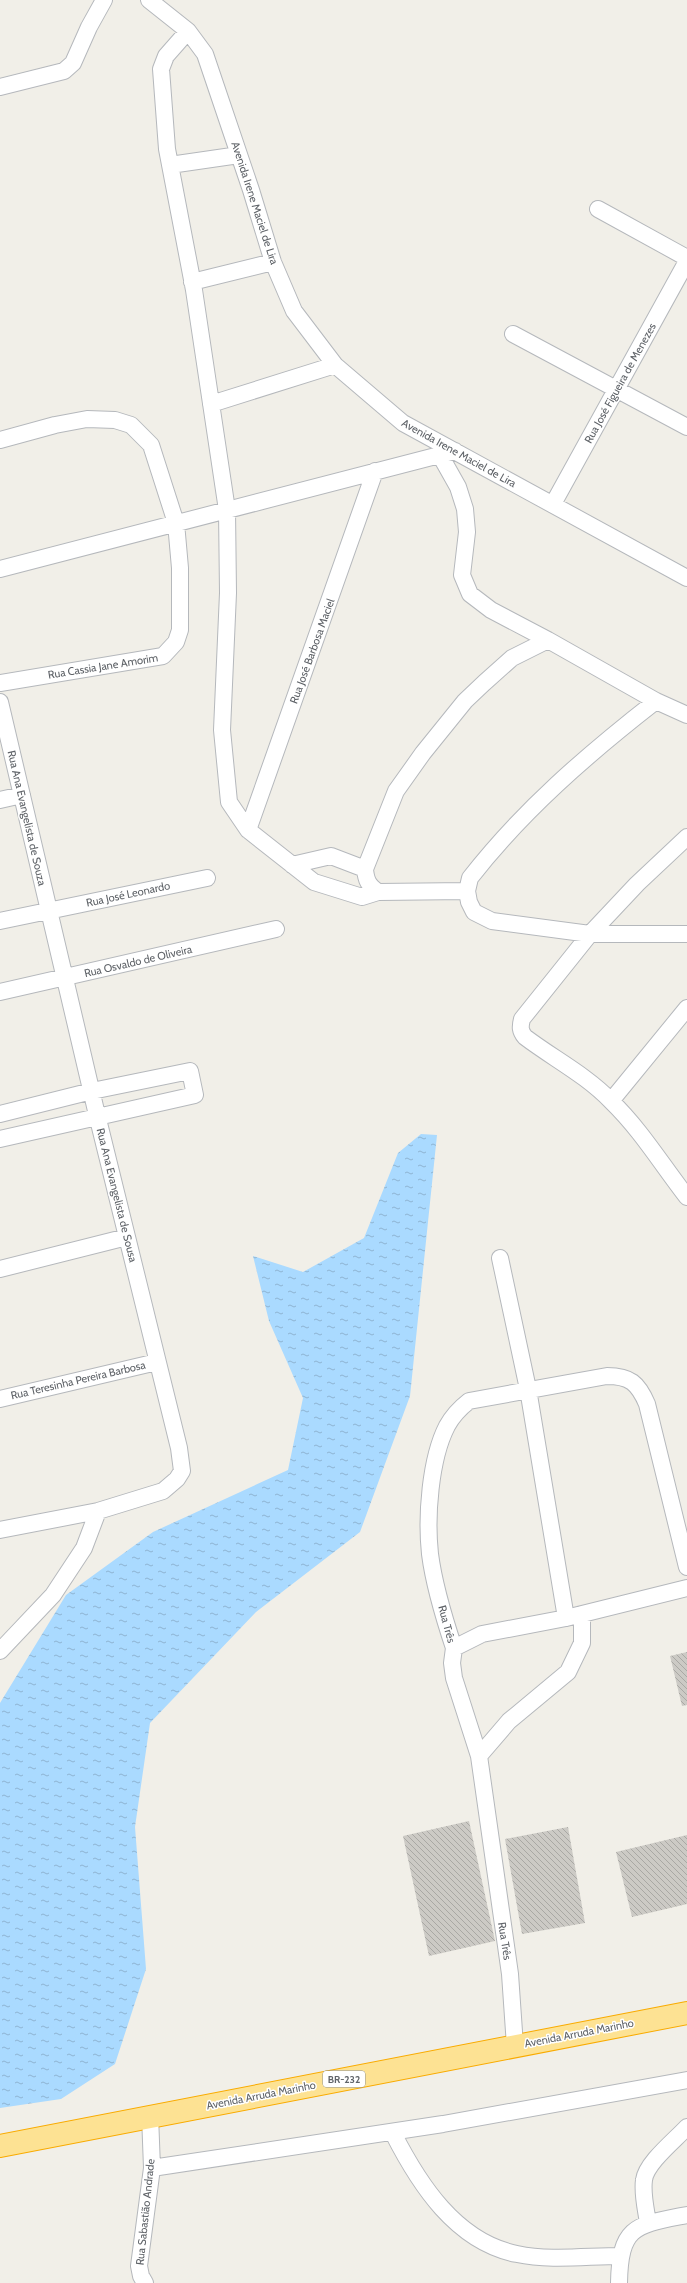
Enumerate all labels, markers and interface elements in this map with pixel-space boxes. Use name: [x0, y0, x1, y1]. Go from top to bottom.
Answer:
street label: Avenida Irene Maciel de Lira: [228, 140, 282, 267]
street label: Rua José Figueira de Menezes: [581, 320, 659, 446]
street label: Avenida Irene Maciel de Lira: [399, 416, 519, 491]
street label: Rua José Barbosa Maciel: [286, 596, 338, 705]
street label: Rua Cassia Jane Amorim: [47, 650, 159, 682]
street label: Rua Ana Evangelista de Souza: [5, 749, 50, 888]
street label: Rua José Leonardo: [85, 878, 171, 910]
street label: Rua Osvaldo de Oliveira: [83, 942, 194, 980]
street label: Rua Ana Evangelista de Sousa: [94, 1126, 141, 1264]
street label: Rua Teresinha Pereira Barbosa: [9, 1358, 147, 1402]
street label: Rua Três: [435, 1604, 459, 1645]
street label: Rua Três: [495, 1921, 515, 1962]
street label: Avenida Arruda Marinho: [523, 2016, 635, 2050]
road number: BR-232: [323, 2071, 365, 2087]
street label: Avenida Arruda Marinho: [205, 2078, 317, 2112]
street label: Rua Sabastião Andrade: [132, 2158, 158, 2266]

